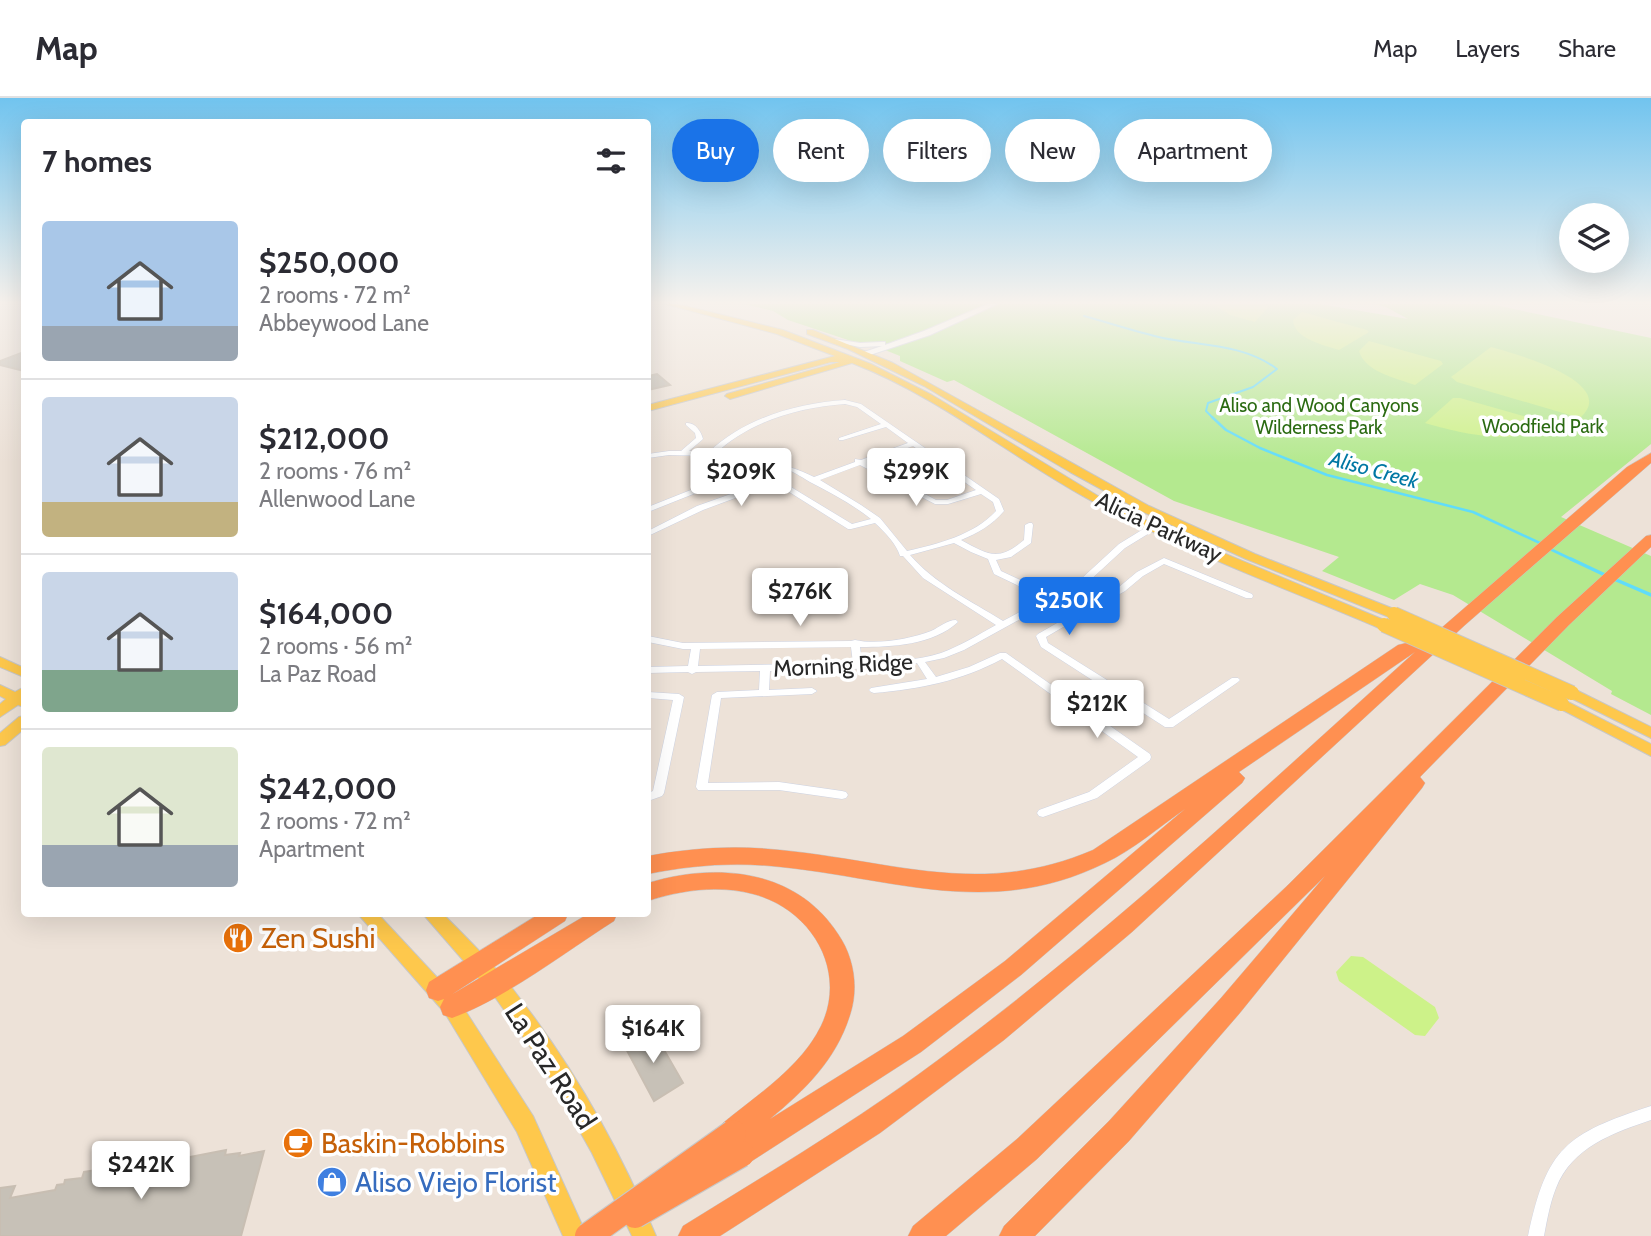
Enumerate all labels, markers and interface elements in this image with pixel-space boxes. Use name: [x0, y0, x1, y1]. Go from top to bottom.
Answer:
text: Map: [35, 28, 98, 68]
text: Map: [1373, 34, 1417, 63]
text: Layers: [1455, 34, 1520, 63]
text: Share: [1558, 34, 1616, 63]
chip: Buy: [672, 119, 759, 182]
chip: Rent: [773, 119, 869, 182]
chip: Filters: [883, 119, 991, 182]
chip: New: [1005, 119, 1100, 182]
chip: Apartment: [1114, 119, 1272, 182]
icon: filters: [592, 142, 630, 180]
text: 7 homes: [42, 143, 152, 180]
map controls: [1559, 203, 1629, 273]
button: layers: [1559, 203, 1629, 273]
text: $250,000: [259, 244, 399, 281]
icon: home: [98, 249, 182, 333]
text: 2 rooms · 72 m²: [259, 281, 411, 309]
text: Abbeywood Lane: [259, 309, 429, 337]
park label: Aliso and Wood Canyons Wilderness Park: [1219, 394, 1419, 439]
park label: Woodfield Park: [1482, 415, 1605, 438]
text: $212,000: [259, 420, 389, 457]
icon: home: [98, 425, 182, 509]
water label: Aliso Creek: [1326, 445, 1422, 494]
pin: $209K: [692, 448, 790, 508]
pin: $299K: [867, 448, 965, 508]
text: 2 rooms · 76 m²: [259, 457, 411, 485]
text: $209K: [706, 457, 776, 485]
text: $299K: [883, 457, 949, 485]
text: Allenwood Lane: [259, 485, 415, 513]
street label: Alicia Parkway: [1091, 486, 1227, 569]
pin: $276K: [751, 568, 849, 628]
text: $276K: [768, 577, 832, 605]
pin: $250K: [1020, 578, 1118, 637]
text: $250K: [1035, 586, 1103, 614]
text: $164,000: [259, 595, 393, 632]
icon: home: [98, 600, 182, 684]
text: 2 rooms · 56 m²: [259, 632, 413, 660]
street label: Morning Ridge: [772, 647, 914, 683]
text: La Paz Road: [259, 660, 377, 688]
pin: $212K: [1048, 680, 1146, 740]
text: $212K: [1067, 689, 1127, 717]
text: $242,000: [259, 770, 397, 807]
icon: home: [98, 775, 182, 859]
text: 2 rooms · 72 m²: [259, 807, 411, 835]
text: Apartment: [259, 835, 364, 863]
restaurant icon: Zen Sushi: [221, 921, 255, 955]
place label: Zen Sushi: [261, 921, 375, 955]
street label: La Paz Road: [498, 997, 604, 1135]
pin: $164K: [604, 1006, 702, 1065]
text: $164K: [621, 1014, 685, 1042]
cafe icon: Baskin-Robbins: [281, 1126, 315, 1160]
place label: Baskin-Robbins: [321, 1126, 505, 1160]
pin: $242K: [92, 1142, 190, 1201]
text: $242K: [108, 1150, 174, 1178]
shop icon: Aliso Viejo Florist: [315, 1165, 349, 1199]
place label: Aliso Viejo Florist: [355, 1165, 556, 1199]

